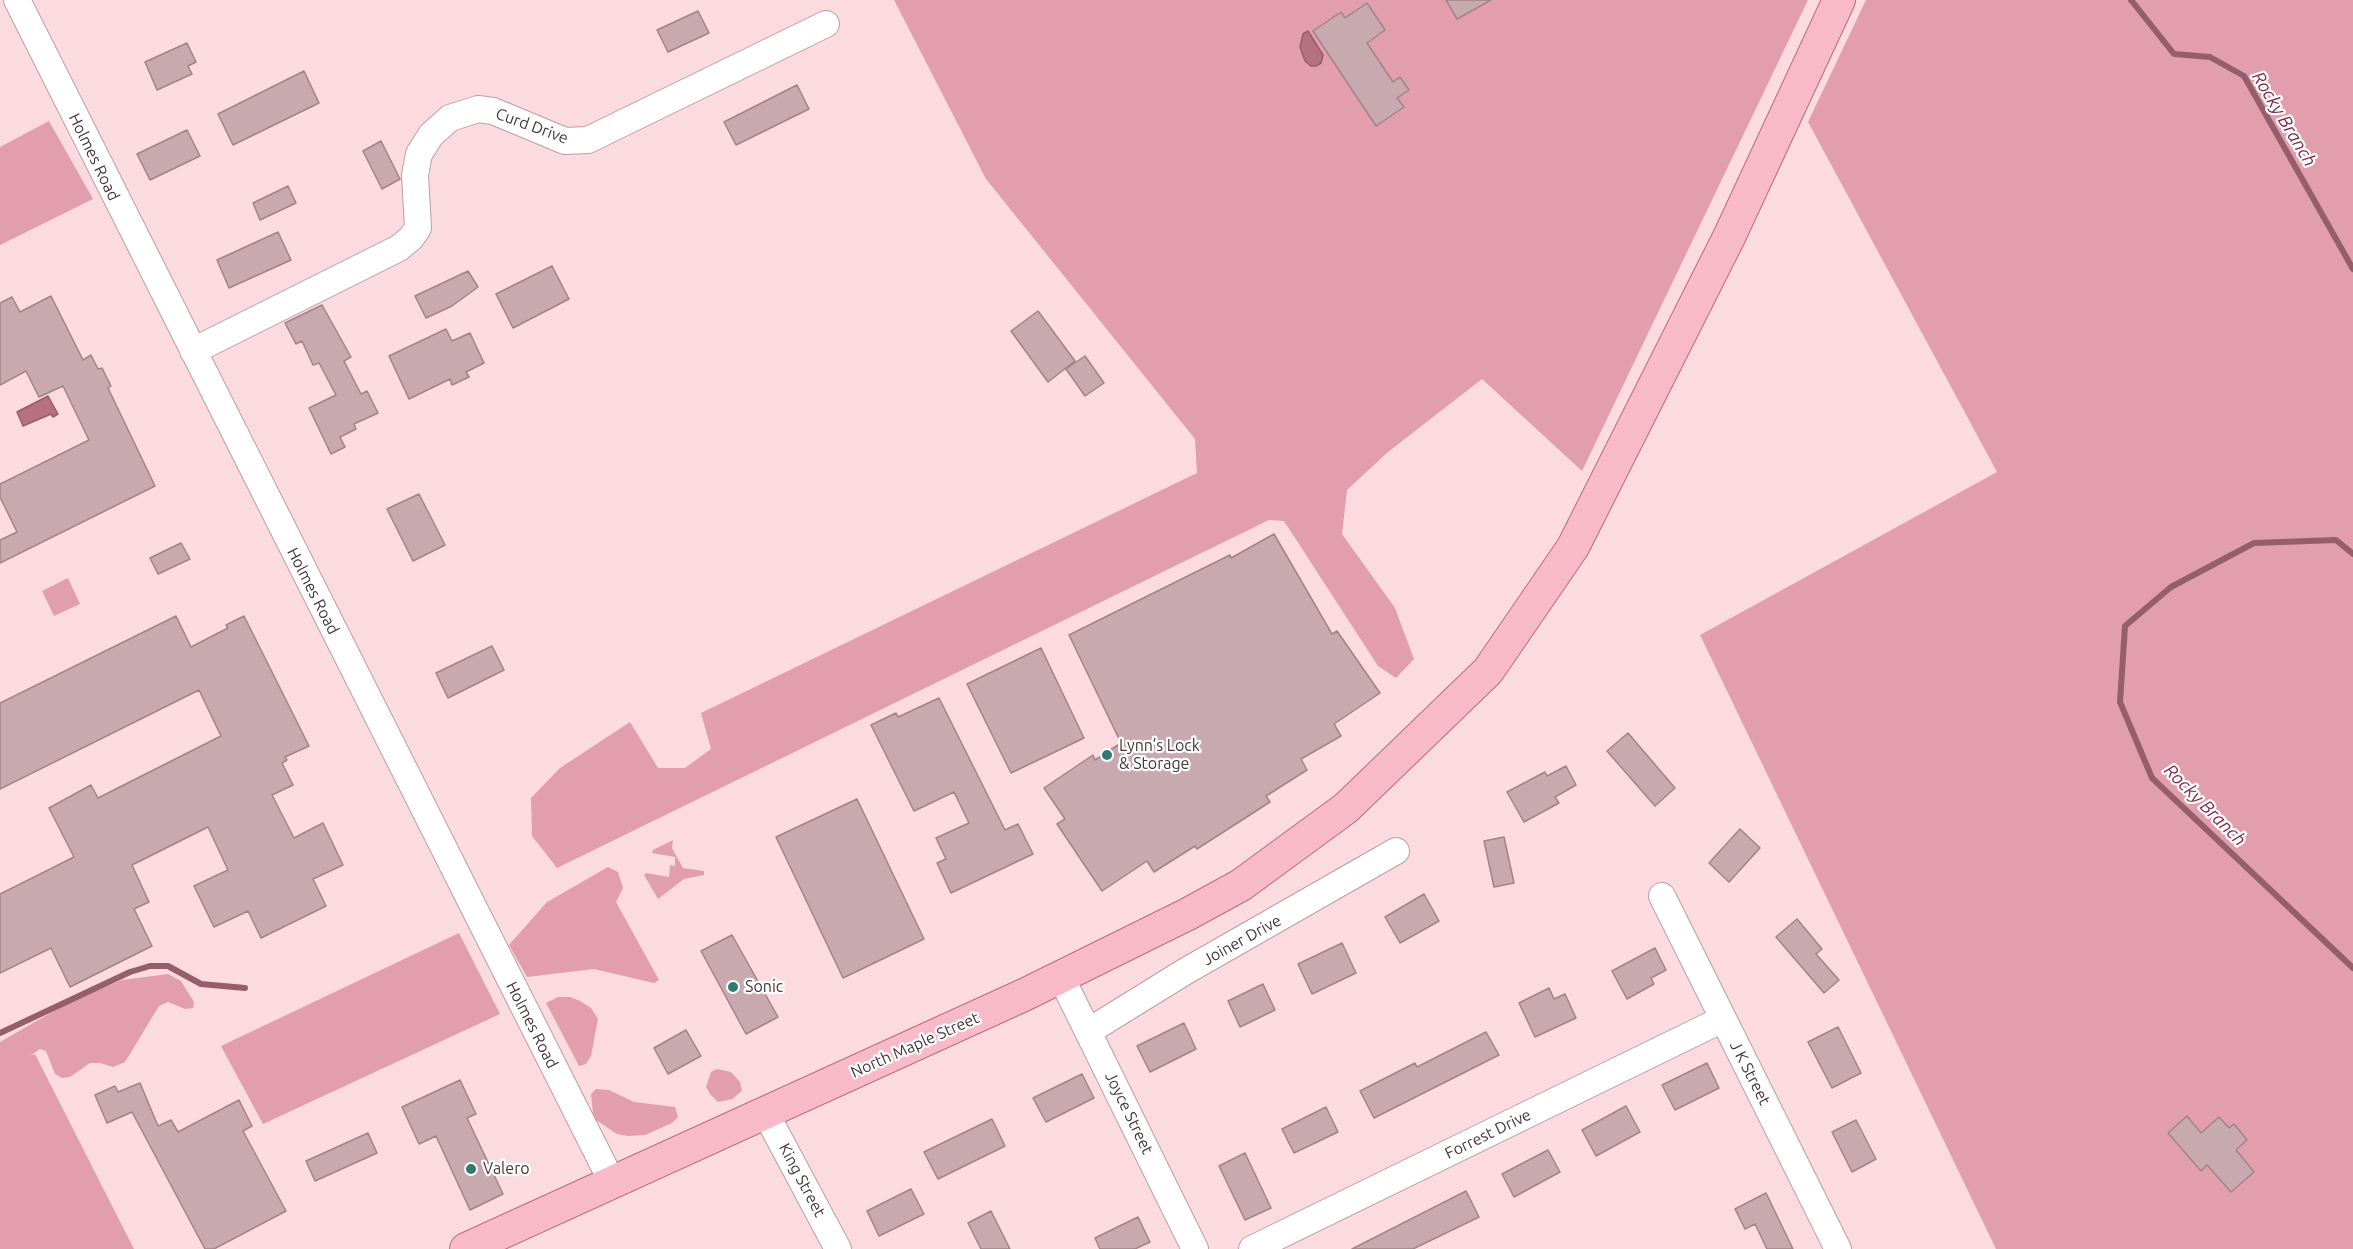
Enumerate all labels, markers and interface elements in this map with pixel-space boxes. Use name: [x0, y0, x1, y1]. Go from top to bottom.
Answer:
water label: Rocky Branch: [2247, 68, 2321, 170]
street label: Curd Drive: [493, 104, 571, 148]
street label: Holmes Road: [65, 110, 123, 204]
street label: Holmes Road: [283, 544, 343, 638]
place label: Lynn’s Lock & Storage: [1119, 736, 1200, 774]
marker: Lynn’s Lock & Storage: [1100, 748, 1114, 762]
water label: Rocky Branch: [2160, 760, 2250, 850]
street label: Joiner Drive: [1199, 911, 1285, 969]
place label: Sonic: [745, 977, 783, 997]
street label: Holmes Road: [502, 978, 562, 1072]
marker: Sonic: [726, 980, 740, 994]
street label: North Maple Street: [848, 1008, 982, 1082]
street label: J K Street: [1726, 1038, 1774, 1108]
street label: Joyce Street: [1101, 1069, 1157, 1157]
street label: Forrest Drive: [1442, 1105, 1534, 1163]
street label: King Street: [775, 1140, 829, 1220]
place label: Valero: [483, 1159, 530, 1179]
marker: Valero: [464, 1162, 478, 1176]

